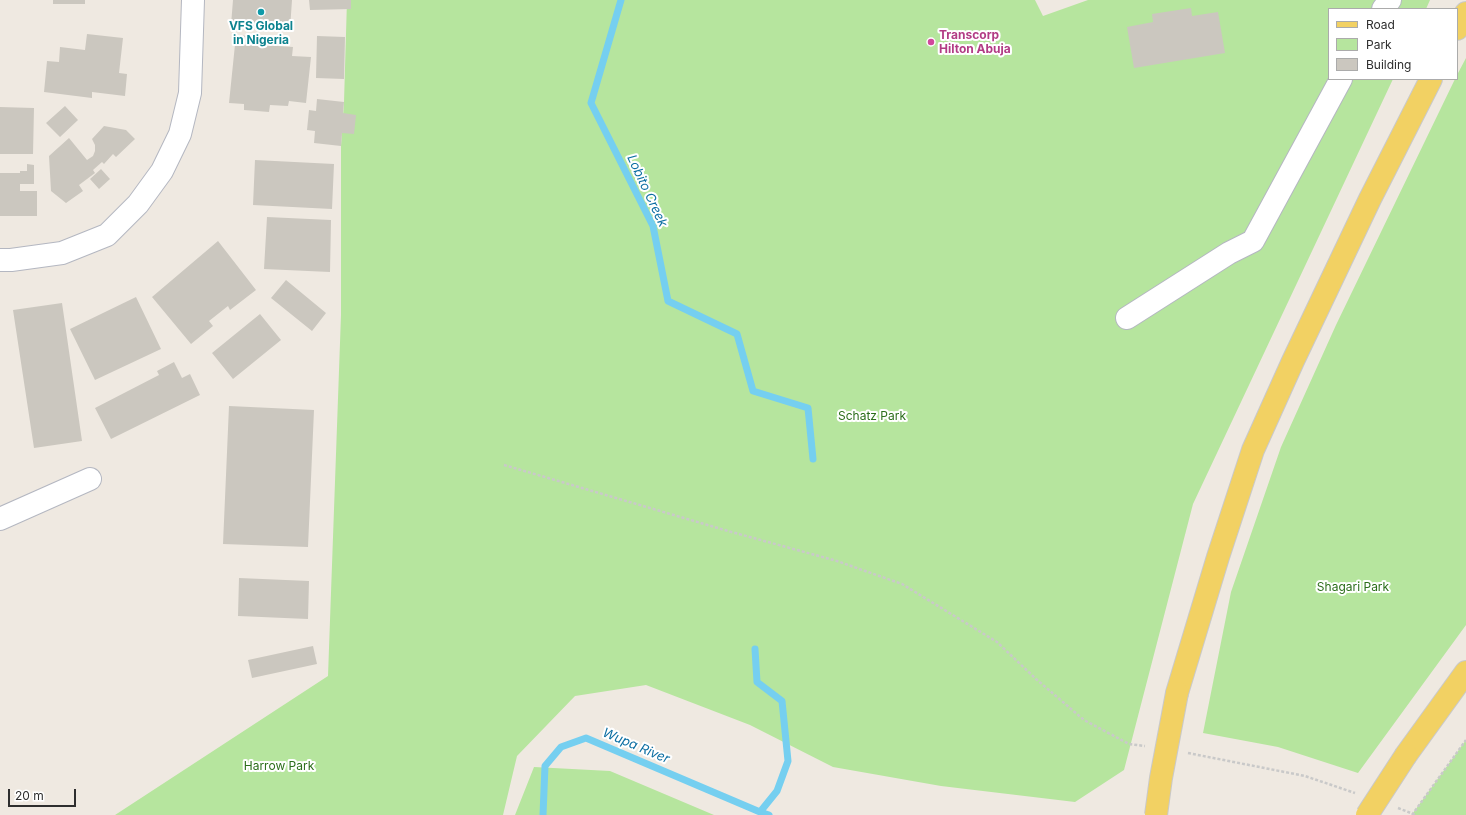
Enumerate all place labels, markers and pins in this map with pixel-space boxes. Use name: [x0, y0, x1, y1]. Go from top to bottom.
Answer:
marker: VFS Global in Nigeria: [256, 7, 266, 17]
place label: VFS Global in Nigeria: [229, 19, 293, 47]
place label: Transcorp Hilton Abuja: [939, 28, 1011, 56]
marker: Transcorp Hilton Abuja: [926, 37, 936, 47]

